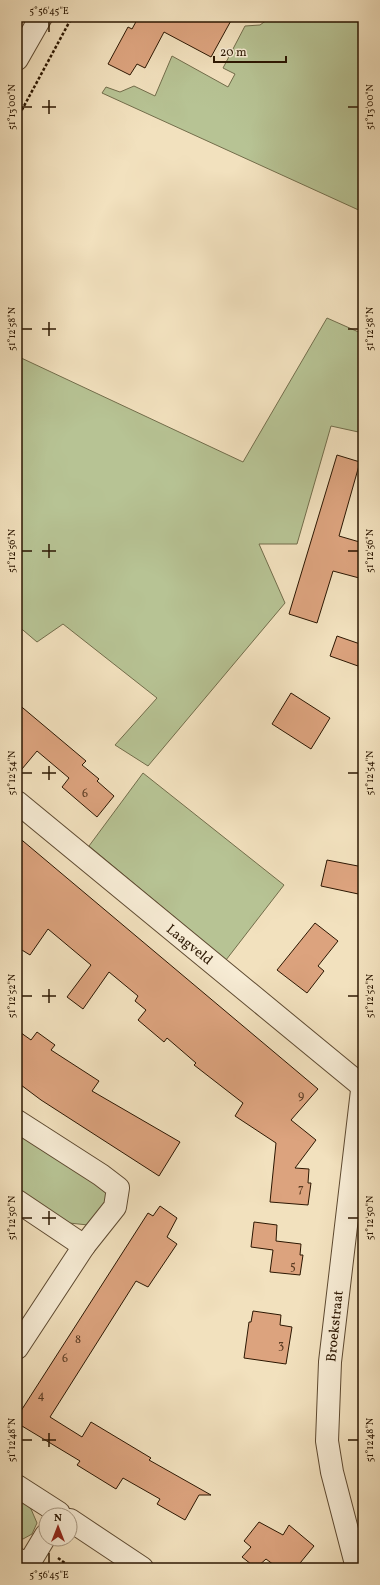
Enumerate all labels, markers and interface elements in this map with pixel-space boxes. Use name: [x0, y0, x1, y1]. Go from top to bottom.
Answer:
text: 5°56'45"E: [29, 4, 69, 18]
scale bar: [214, 38, 286, 64]
text: 20 m: [220, 45, 247, 61]
text: 51°13'00"N: [5, 83, 19, 130]
text: 51°13'00"N: [363, 83, 377, 130]
text: 51°12'58"N: [5, 306, 19, 351]
text: 51°12'58"N: [363, 306, 377, 351]
text: 51°12'56"N: [5, 528, 19, 573]
text: 51°12'56"N: [363, 528, 377, 573]
text: 51°12'54"N: [5, 750, 19, 795]
text: 51°12'54"N: [363, 750, 377, 795]
house number: 6: [82, 786, 88, 802]
street label: Laagveld: [162, 921, 216, 970]
text: 51°12'52"N: [5, 973, 19, 1018]
text: 51°12'52"N: [363, 973, 377, 1018]
house number: 9: [298, 1088, 304, 1104]
house number: 7: [298, 1181, 304, 1197]
text: 51°12'50"N: [5, 1195, 19, 1240]
text: 51°12'50"N: [363, 1195, 377, 1240]
house number: 5: [290, 1259, 296, 1275]
street label: Broekstraat: [322, 1289, 349, 1363]
house number: 8: [75, 1332, 81, 1348]
house number: 3: [278, 1338, 284, 1354]
house number: 6: [62, 1351, 68, 1367]
house number: 4: [37, 1388, 45, 1404]
text: 51°12'48"N: [5, 1417, 19, 1462]
text: 51°12'48"N: [363, 1417, 377, 1462]
north arrow: [38, 1507, 78, 1547]
text: N: [54, 1511, 62, 1526]
text: 5°56'45"E: [29, 1568, 69, 1582]

